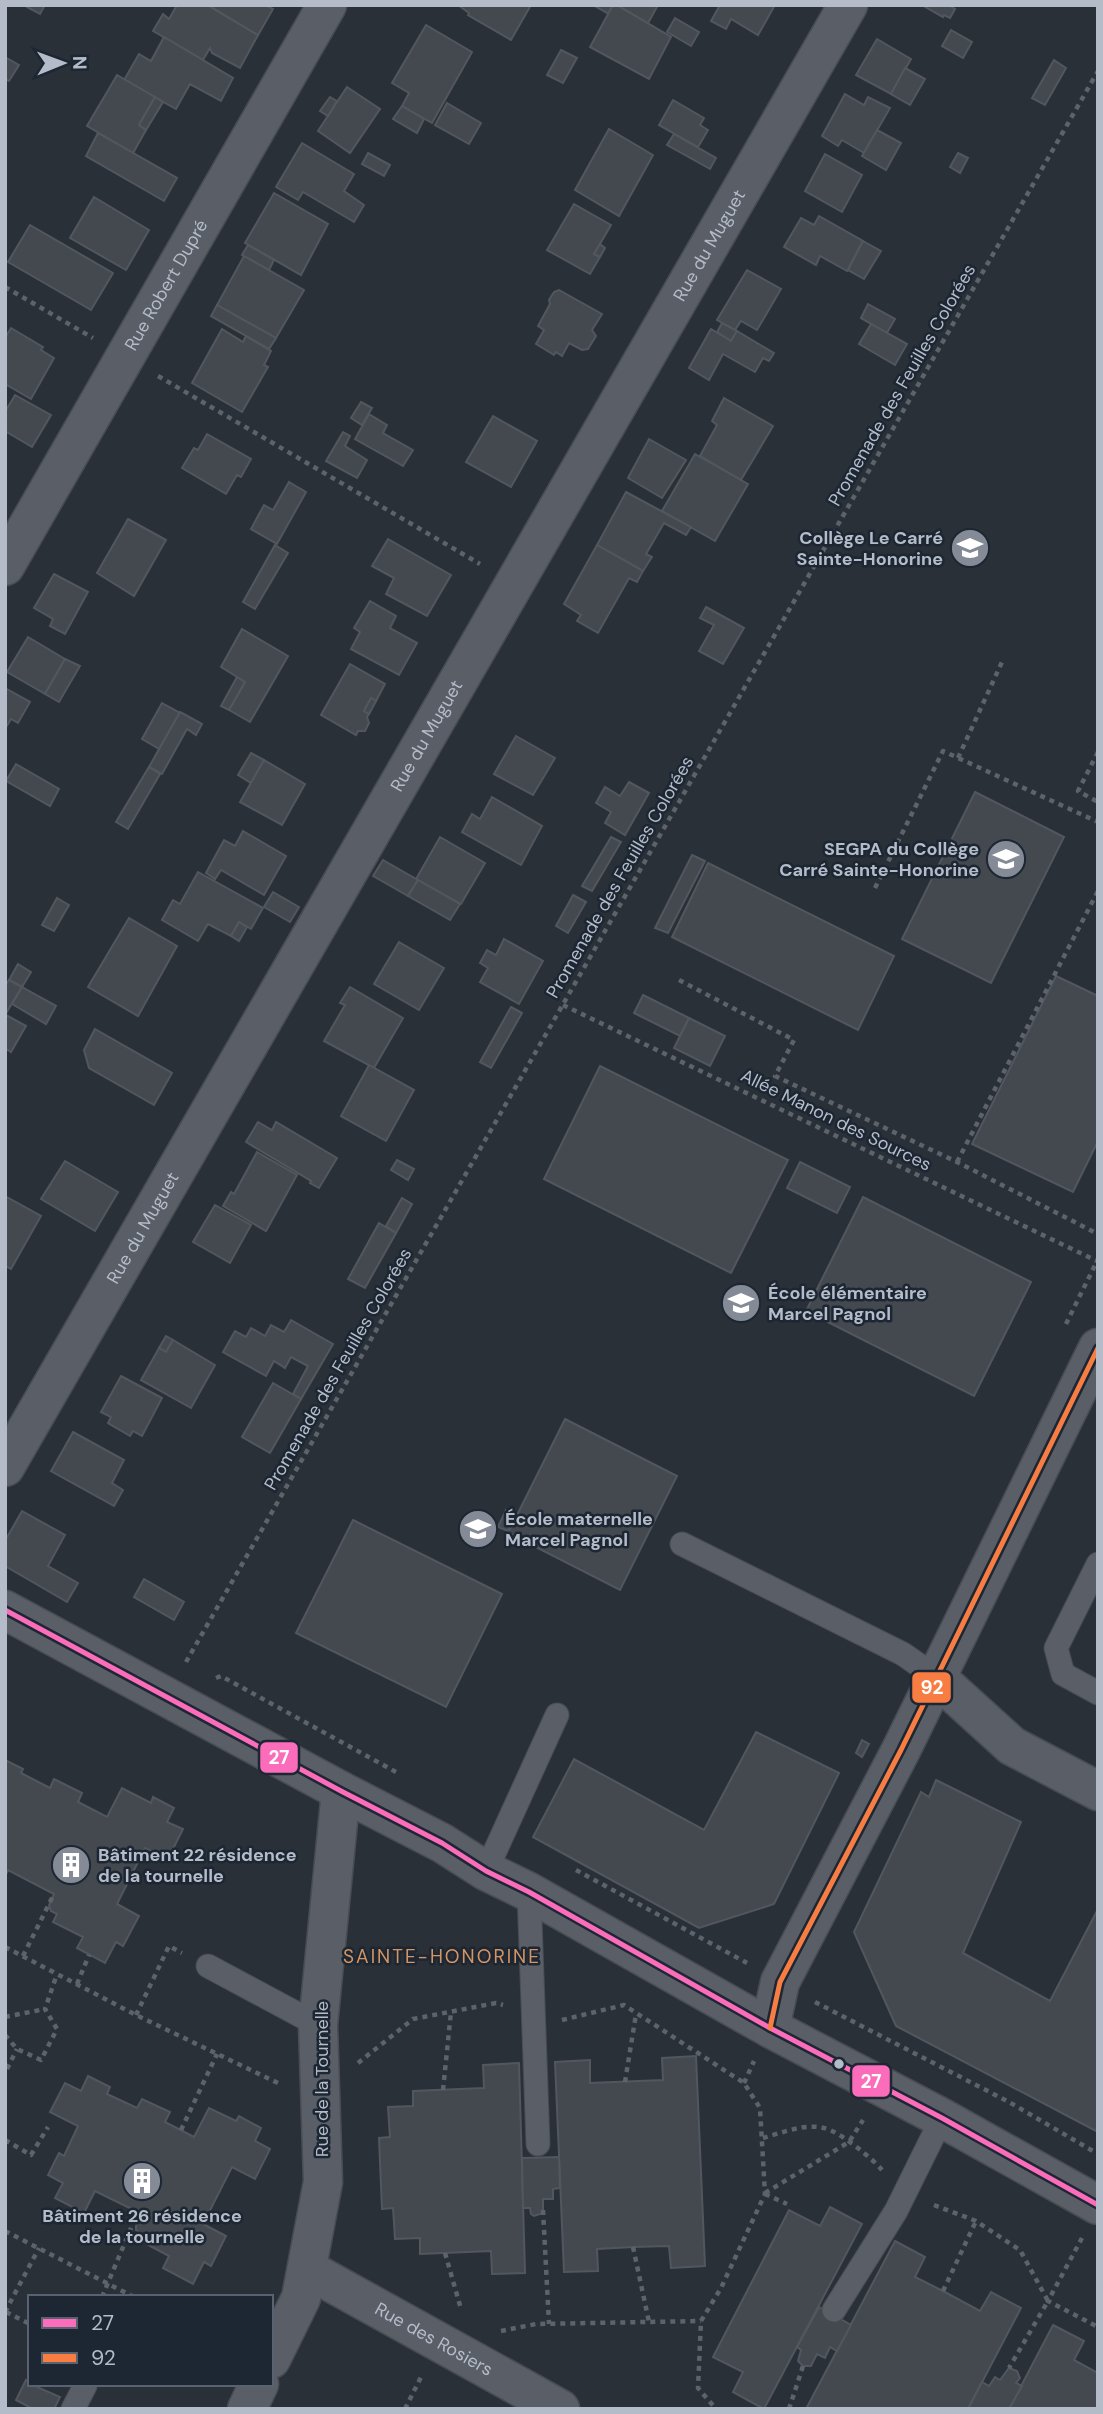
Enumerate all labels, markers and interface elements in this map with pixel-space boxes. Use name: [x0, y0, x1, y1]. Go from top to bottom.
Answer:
north arrow: [28, 28, 98, 98]
text: N: [67, 56, 92, 70]
street label: Rue du Muguet: [668, 185, 751, 306]
street label: Rue Robert Dupré: [119, 215, 213, 355]
street label: Promenade des Feuilles Colorées: [823, 260, 981, 510]
place label: Collège Le Carré Sainte-Honorine: [797, 526, 943, 571]
school or university icon: Collège Le Carré Sainte-Honorine: [949, 527, 991, 569]
street label: Rue du Muguet: [385, 676, 468, 796]
street label: Promenade des Feuilles Colorées: [541, 752, 699, 1002]
place label: SEGPA du Collège Carré Sainte-Honorine: [779, 837, 979, 882]
school or university icon: SEGPA du Collège Carré Sainte-Honorine: [985, 838, 1027, 880]
street label: Allée Manon des Sources: [737, 1063, 935, 1177]
street label: Rue du Muguet: [101, 1168, 185, 1288]
street label: Promenade des Feuilles Colorées: [259, 1244, 417, 1494]
place label: École élémentaire Marcel Pagnol: [768, 1281, 927, 1326]
school or university icon: École élémentaire Marcel Pagnol: [720, 1282, 762, 1324]
place label: École maternelle Marcel Pagnol: [505, 1507, 653, 1552]
school or university icon: École maternelle Marcel Pagnol: [457, 1508, 499, 1550]
line badge: 92: [911, 1671, 952, 1704]
text: 92: [921, 1675, 943, 1700]
line badge: 27: [259, 1741, 299, 1774]
text: 27: [268, 1745, 290, 1770]
place label: Bâtiment 22 résidence de la tournelle: [98, 1843, 297, 1888]
building icon: Bâtiment 22 résidence de la tournelle: [50, 1844, 92, 1886]
district label: SAINTE-HONORINE: [343, 1944, 541, 1969]
street label: Rue de la Tournelle: [310, 2001, 334, 2157]
unlabelled marker: [832, 2057, 846, 2071]
line badge: 27: [851, 2064, 891, 2098]
text: 27: [860, 2069, 882, 2094]
building icon: Bâtiment 26 résidence de la tournelle: [121, 2160, 163, 2202]
place label: Bâtiment 26 résidence de la tournelle: [42, 2204, 242, 2249]
legend: [28, 2295, 273, 2386]
street label: Rue des Rosiers: [370, 2297, 497, 2382]
text: 27: [91, 2309, 114, 2337]
text: 92: [91, 2344, 116, 2372]

